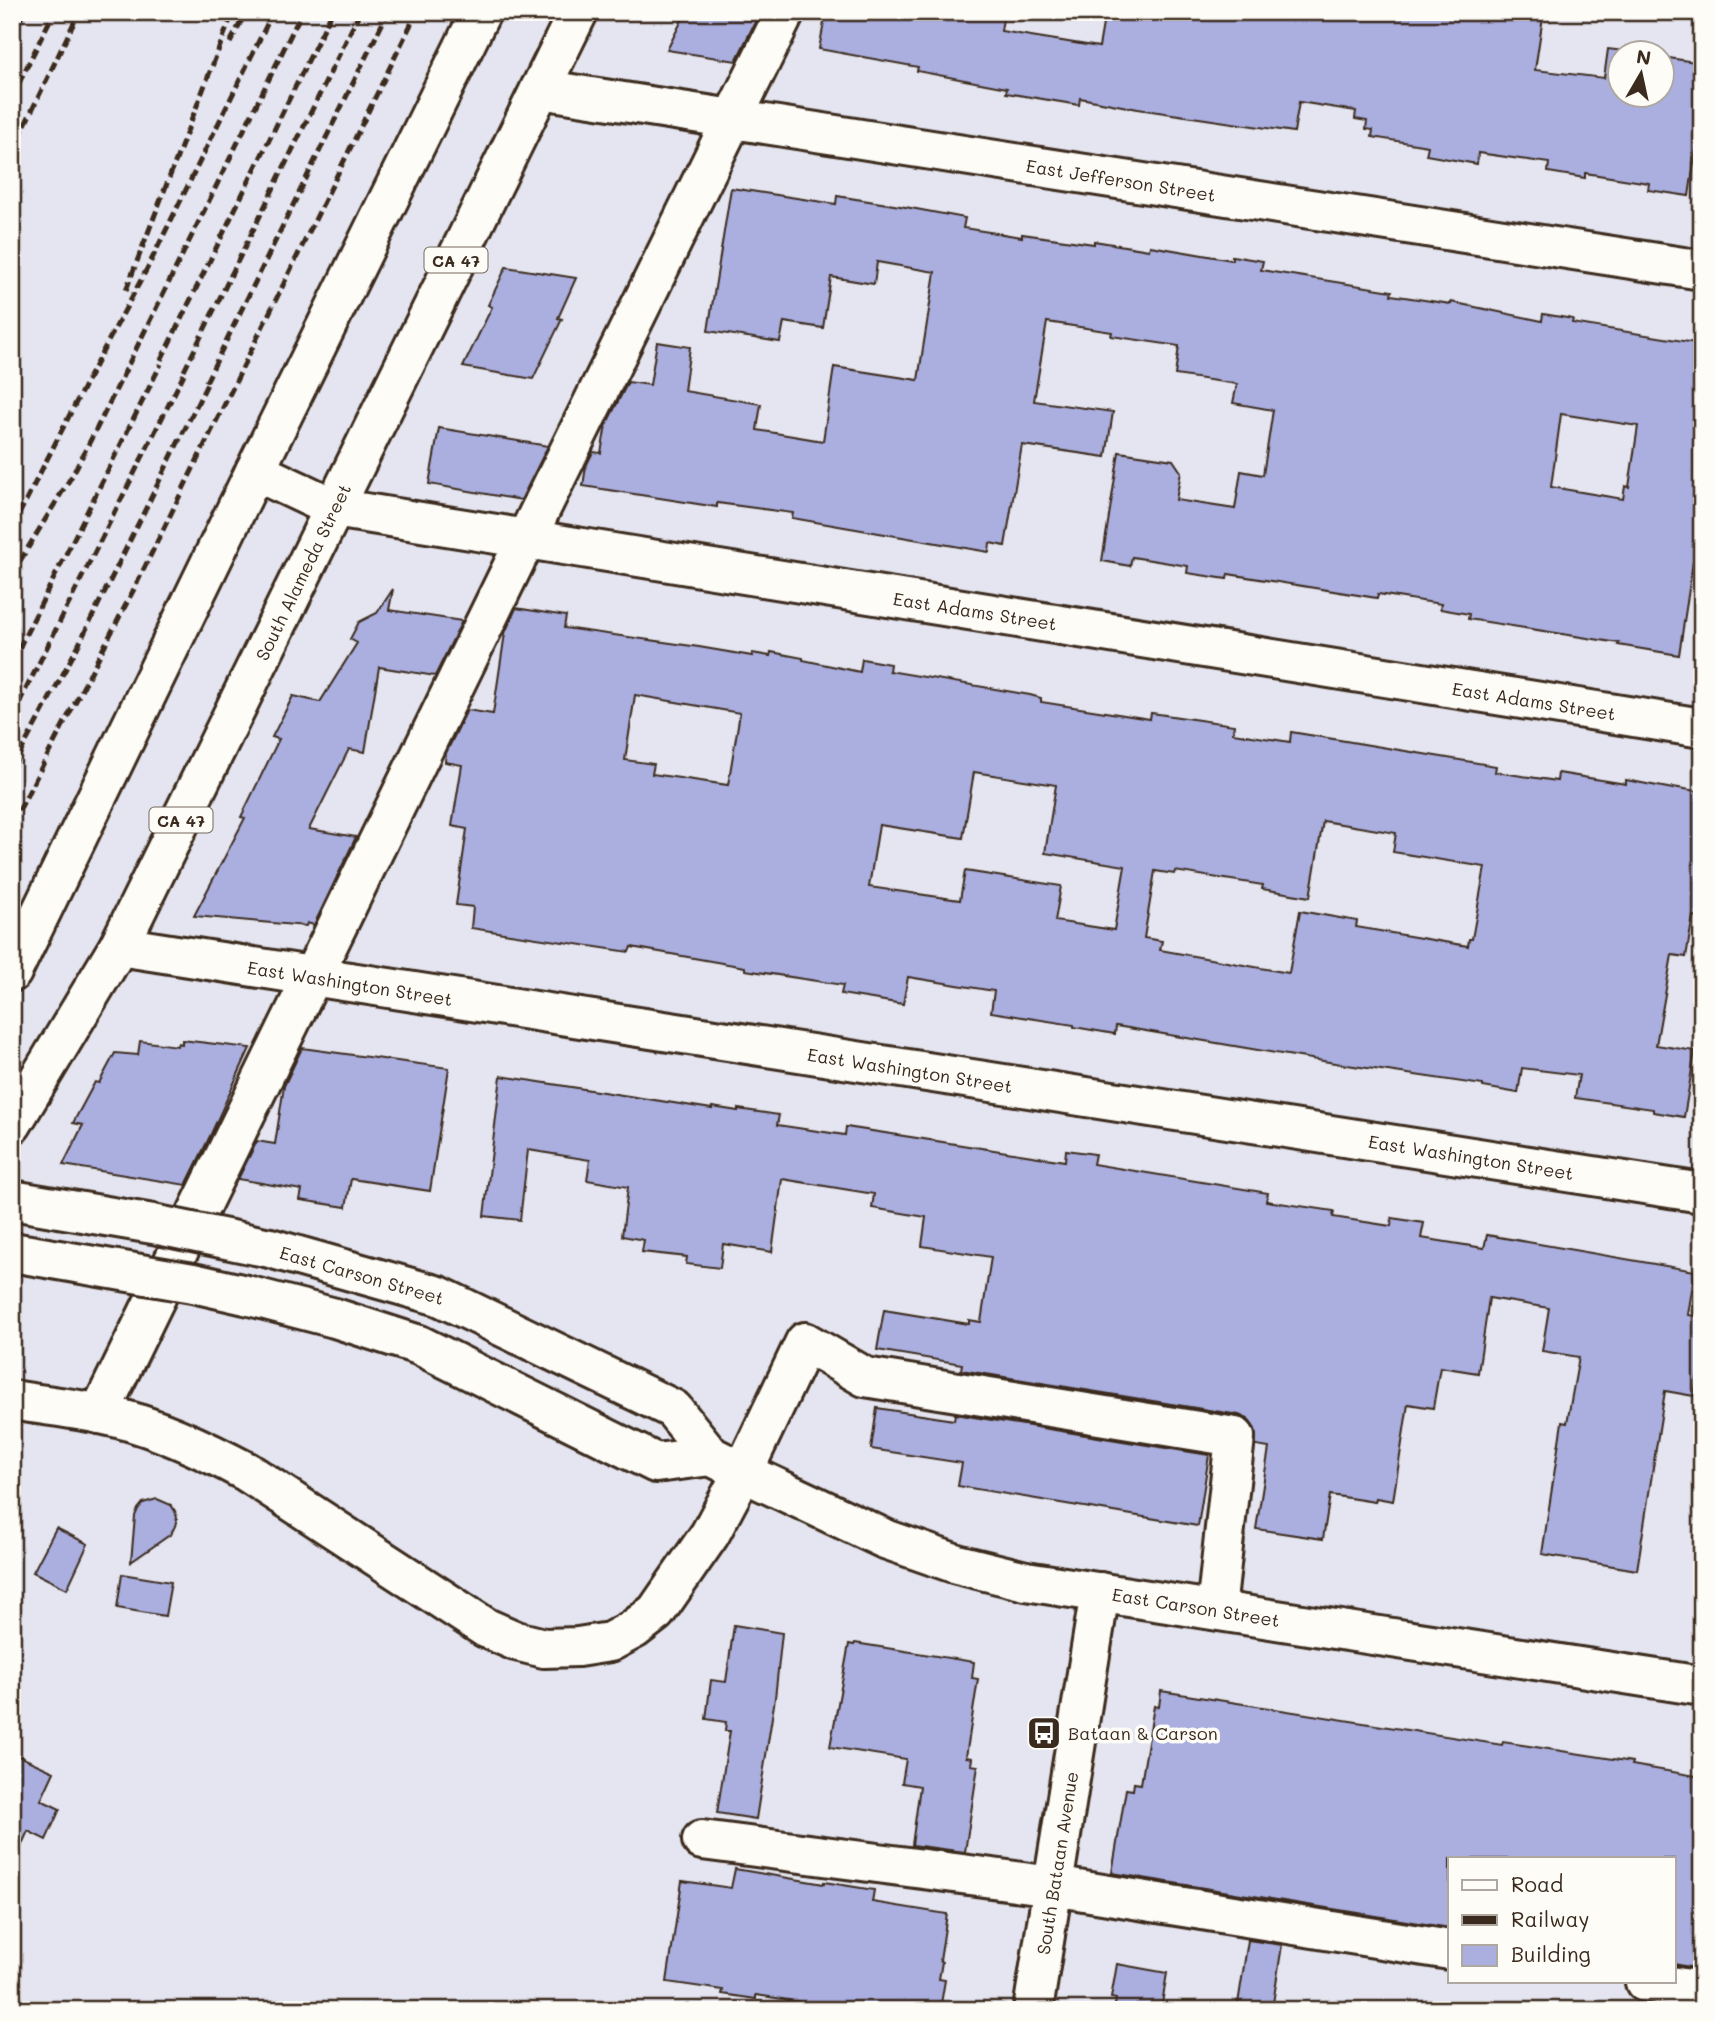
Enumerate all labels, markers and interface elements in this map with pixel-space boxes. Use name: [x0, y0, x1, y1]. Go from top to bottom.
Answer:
north arrow: [1606, 38, 1676, 108]
text: N: [1635, 43, 1653, 70]
street label: East Jefferson Street: [1024, 153, 1218, 207]
road number: CA 47: [424, 248, 488, 272]
street label: South Alameda Street: [250, 480, 356, 664]
street label: East Adams Street: [892, 586, 1058, 636]
street label: East Adams Street: [1451, 676, 1617, 726]
road number: CA 47: [150, 807, 212, 832]
street label: East Washington Street: [246, 955, 454, 1011]
street label: East Washington Street: [806, 1042, 1014, 1098]
street label: East Washington Street: [1367, 1129, 1575, 1185]
street label: East Carson Street: [277, 1240, 447, 1310]
street label: East Carson Street: [1110, 1582, 1282, 1632]
bus stop icon: Bataan & Carson: [1025, 1714, 1063, 1752]
place label: Bataan & Carson: [1068, 1721, 1218, 1745]
street label: South Bataan Avenue: [1031, 1770, 1083, 1956]
legend: [1448, 1857, 1676, 1983]
text: Road: [1511, 1870, 1563, 1897]
text: Railway: [1511, 1905, 1590, 1932]
text: Building: [1511, 1940, 1591, 1967]

